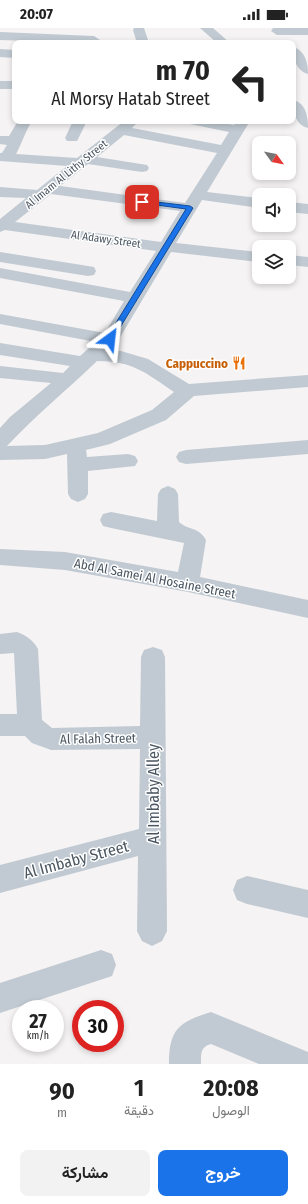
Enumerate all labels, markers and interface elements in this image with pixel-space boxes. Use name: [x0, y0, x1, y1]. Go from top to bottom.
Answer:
text: 20:07: [20, 5, 53, 23]
text: 70 m: [156, 54, 210, 87]
icon: left: [224, 56, 276, 108]
text: Al Morsy Hatab Street: [51, 88, 210, 110]
north arrow: [252, 136, 296, 180]
map controls: [252, 136, 296, 284]
street label: Al Imam Al Lithy Street: [23, 137, 110, 211]
pin: [125, 185, 159, 219]
button: sound: [252, 188, 296, 232]
icon: arrive: [131, 191, 153, 213]
street label: Al Adawy Street: [70, 228, 142, 251]
button: layers: [252, 240, 296, 284]
position arrow: [89, 318, 131, 360]
restaurant icon: Cappuccino: [231, 355, 247, 371]
place label: Cappuccino: [166, 356, 228, 371]
street label: Abd Al Samei Al Hosaine Street: [73, 555, 238, 602]
street label: Al Falah Street: [60, 730, 137, 747]
street label: Al Imbaby Alley: [144, 743, 163, 844]
street label: Al Imbaby Street: [22, 836, 131, 883]
speed limit sign: 30: [72, 1000, 124, 1052]
text: 27: [29, 1009, 47, 1033]
text: km/h: [27, 1030, 49, 1042]
text: 1: [134, 1074, 144, 1102]
text: 20:08: [203, 1074, 259, 1102]
text: 90: [49, 1077, 75, 1105]
text: دقيقة: [124, 1103, 154, 1118]
text: الوصول: [212, 1103, 250, 1118]
text: m: [57, 1105, 67, 1120]
button: مشاركة: [20, 1150, 150, 1196]
button: خروج: [158, 1150, 288, 1196]

